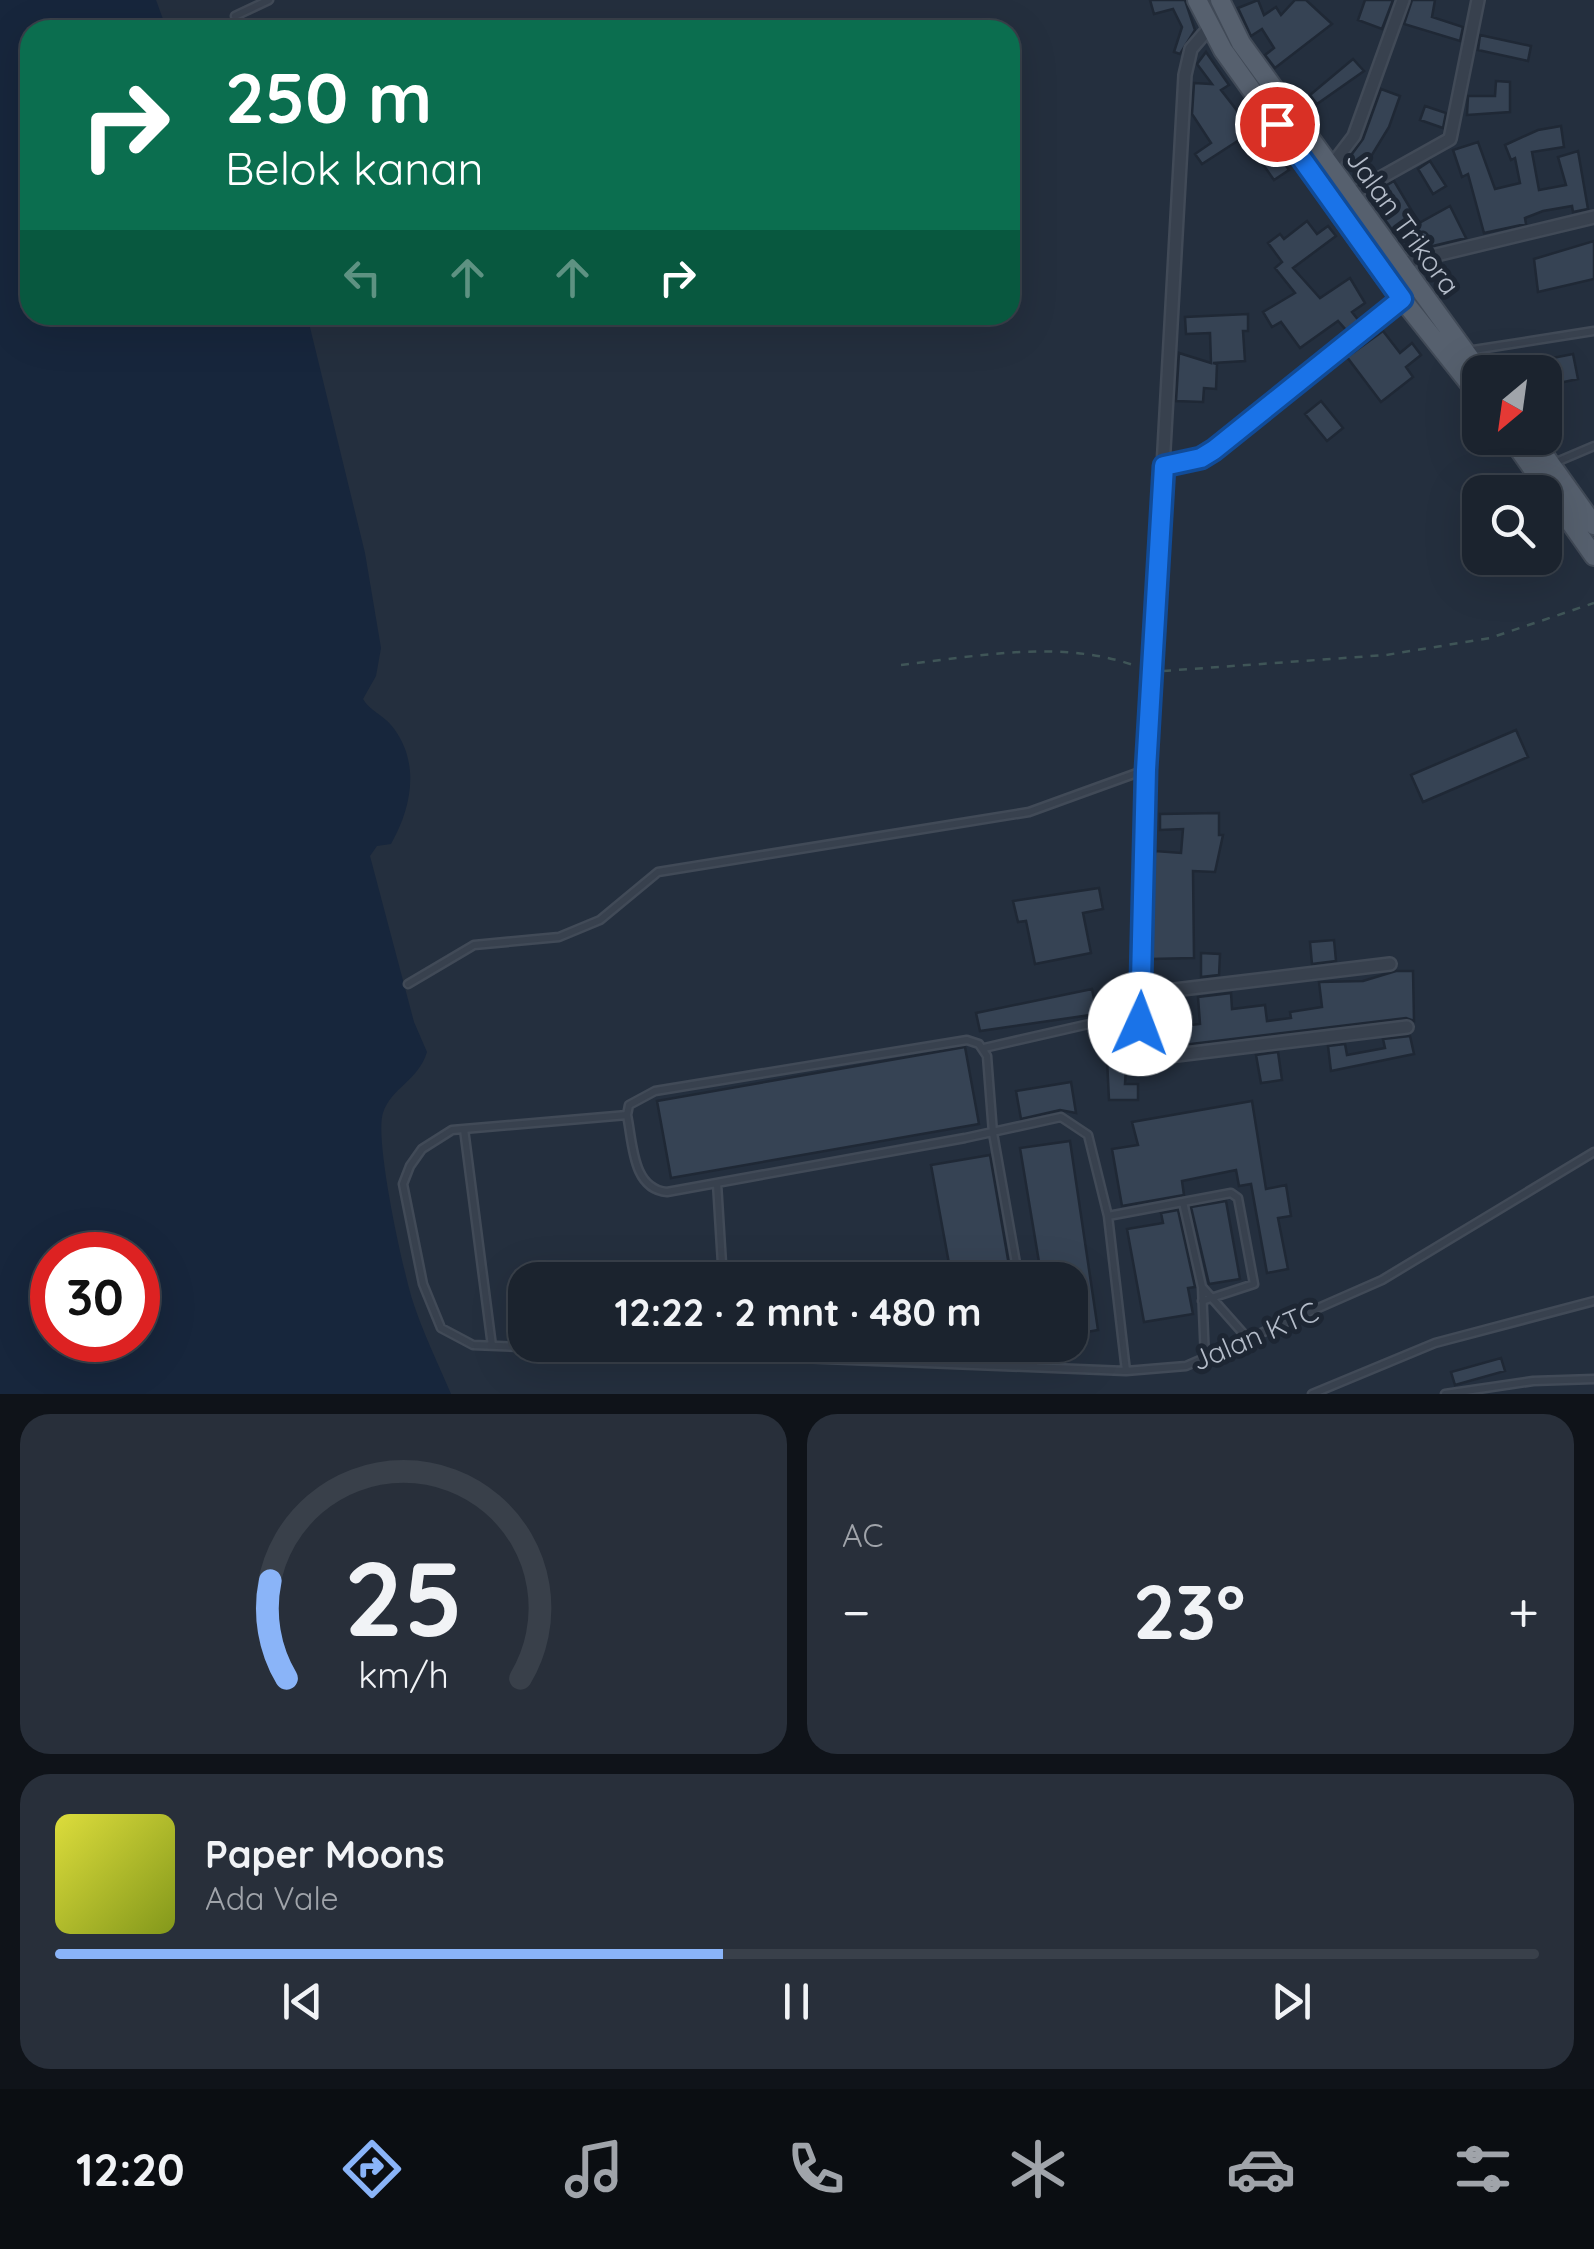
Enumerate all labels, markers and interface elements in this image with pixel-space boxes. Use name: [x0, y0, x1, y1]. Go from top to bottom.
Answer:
text: 250 m: [225, 53, 432, 141]
icon: right: [60, 60, 190, 190]
pin: [1235, 82, 1320, 167]
icon: arrive: [1250, 97, 1305, 152]
text: Belok kanan: [225, 140, 484, 196]
street label: Jalan Trikora: [1339, 142, 1468, 301]
icon: left: [335, 250, 390, 305]
icon: ahead: [440, 250, 495, 305]
icon: ahead: [545, 250, 600, 305]
icon: right: [650, 250, 705, 305]
north arrow: [1462, 355, 1562, 455]
map controls: [1462, 355, 1562, 575]
button: search: [1462, 475, 1562, 575]
position arrow: [1088, 972, 1192, 1076]
speed limit sign: 30: [30, 1232, 160, 1362]
text: 12:22 · 2 mnt · 480 m: [614, 1288, 982, 1336]
street label: Jalan KTC: [1186, 1293, 1323, 1378]
text: AC: [842, 1515, 883, 1555]
text: 25: [344, 1532, 463, 1662]
text: 23°: [1133, 1564, 1246, 1658]
text: −: [842, 1577, 871, 1646]
text: +: [1508, 1577, 1539, 1646]
text: km/h: [358, 1652, 449, 1697]
text: Paper Moons: [205, 1830, 445, 1878]
text: Ada Vale: [205, 1878, 339, 1918]
icon: previous: [275, 1974, 330, 2029]
icon: pause: [769, 1974, 824, 2029]
icon: next: [1264, 1974, 1319, 2029]
icon: directions: [337, 2134, 407, 2204]
icon: music: [559, 2134, 629, 2204]
icon: phone: [781, 2134, 851, 2204]
icon: climate: [1003, 2134, 1073, 2204]
icon: car: [1226, 2134, 1296, 2204]
icon: filters: [1448, 2134, 1518, 2204]
text: 12:20: [76, 2141, 185, 2197]

